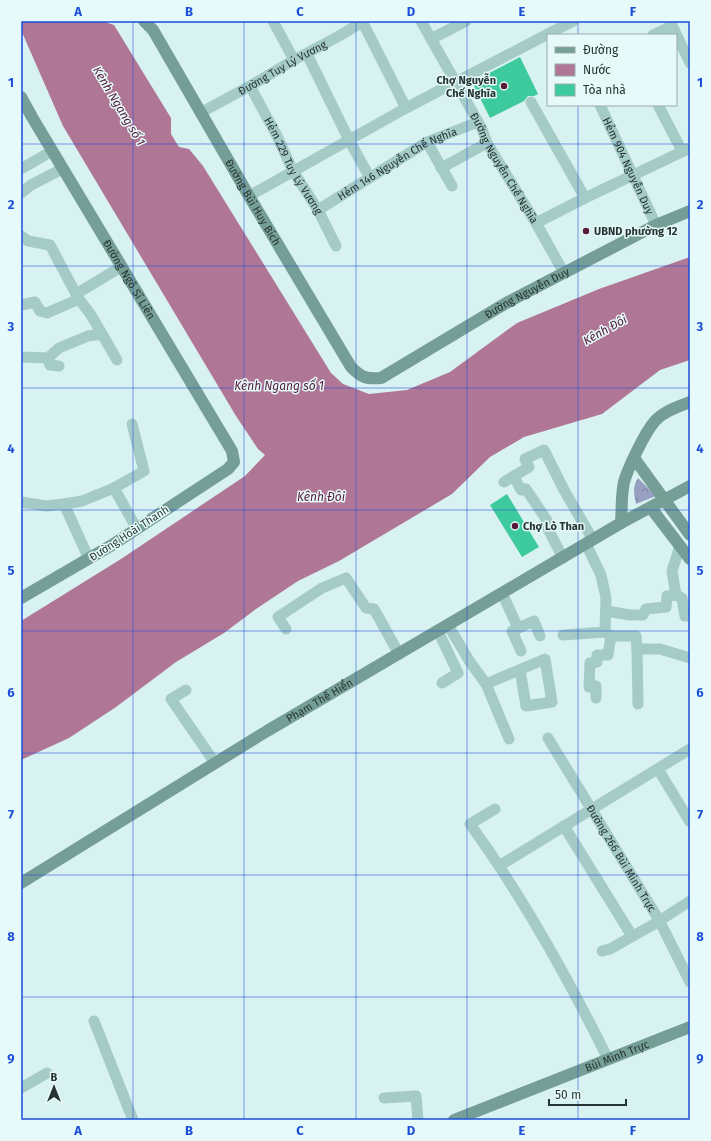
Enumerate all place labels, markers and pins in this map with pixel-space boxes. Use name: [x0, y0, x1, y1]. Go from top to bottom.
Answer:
place label: Chợ Nguyễn Chế Nghĩa: [436, 73, 496, 100]
marker: Chợ Nguyễn Chế Nghĩa: [499, 81, 509, 91]
place label: UBND phường 12: [594, 225, 678, 238]
marker: UBND phường 12: [581, 226, 591, 236]
place label: Chợ Lò Than: [523, 520, 584, 533]
marker: Chợ Lò Than: [510, 521, 520, 531]

